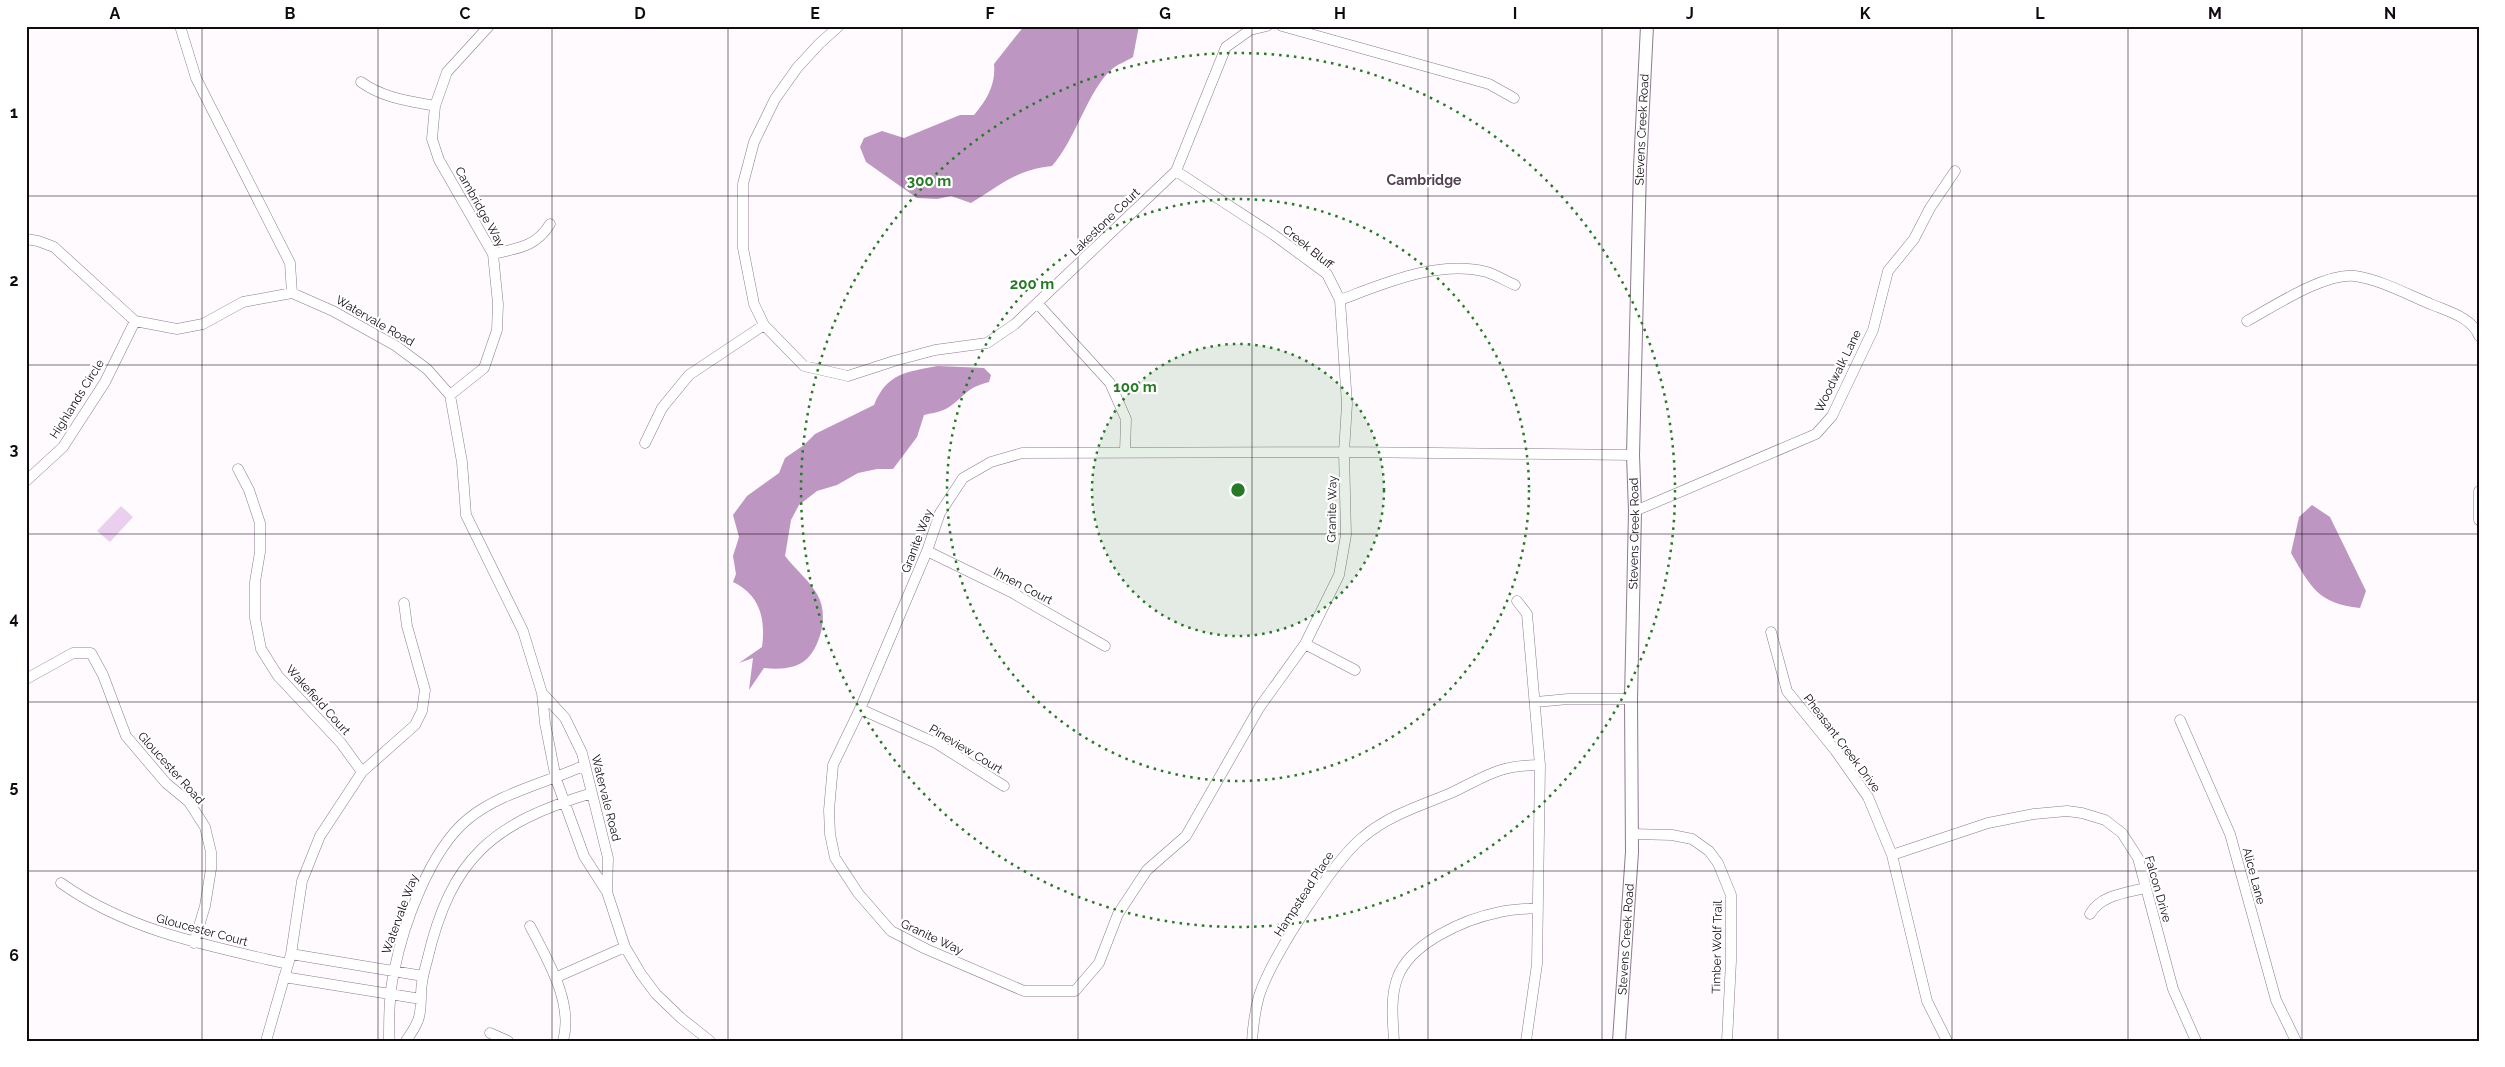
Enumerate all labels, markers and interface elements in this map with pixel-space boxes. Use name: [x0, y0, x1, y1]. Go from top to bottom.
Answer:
text: A: [110, 4, 121, 23]
text: B: [285, 4, 296, 23]
text: C: [460, 4, 471, 23]
text: D: [634, 4, 646, 23]
text: E: [810, 4, 820, 23]
text: F: [985, 4, 995, 23]
text: G: [1159, 4, 1171, 23]
text: H: [1334, 4, 1346, 23]
text: I: [1513, 4, 1517, 23]
text: J: [1686, 4, 1694, 23]
text: K: [1860, 4, 1871, 23]
text: L: [2035, 4, 2045, 23]
text: M: [2208, 4, 2222, 23]
text: N: [2384, 4, 2396, 23]
street label: Stevens Creek Road: [1633, 74, 1652, 186]
text: 1: [10, 103, 18, 122]
street label: Cambridge Way: [452, 165, 508, 250]
text: 300 m: [907, 172, 951, 190]
district label: Cambridge: [1387, 172, 1462, 188]
street label: Lakestone Court: [1067, 185, 1143, 259]
street label: Creek Bluff: [1280, 222, 1337, 272]
text: 2: [9, 271, 19, 290]
text: 200 m: [1010, 275, 1054, 293]
street label: Watervale Road: [333, 293, 417, 349]
street label: Woodwalk Lane: [1812, 328, 1864, 414]
street label: Highlands Circle: [47, 357, 107, 441]
text: 100 m: [1113, 378, 1157, 396]
text: 3: [10, 440, 19, 459]
street label: Granite Way: [1324, 475, 1340, 543]
street label: Stevens Creek Road: [1626, 477, 1642, 589]
centre of rings: [1229, 481, 1247, 499]
street label: Granite Way: [898, 507, 936, 575]
street label: Ihnen Court: [991, 565, 1055, 607]
text: 4: [9, 609, 19, 628]
street label: Wakefield Court: [283, 662, 353, 738]
street label: Pheasant Creek Drive: [1801, 691, 1883, 795]
street label: Pineview Court: [927, 722, 1005, 776]
street label: Gloucester Road: [135, 729, 207, 807]
street label: Watervale Road: [589, 753, 623, 843]
text: 5: [10, 777, 19, 796]
street label: Alice Lane: [2240, 846, 2268, 906]
street label: Hampstead Place: [1271, 849, 1337, 939]
street label: Falcon Drive: [2142, 854, 2174, 924]
street label: Watervale Way: [379, 872, 421, 956]
street label: Stevens Creek Road: [1615, 883, 1637, 995]
street label: Timber Wolf Trail: [1709, 899, 1725, 994]
street label: Gloucester Court: [155, 911, 249, 949]
street label: Granite Way: [899, 916, 966, 958]
text: 6: [9, 946, 19, 965]

